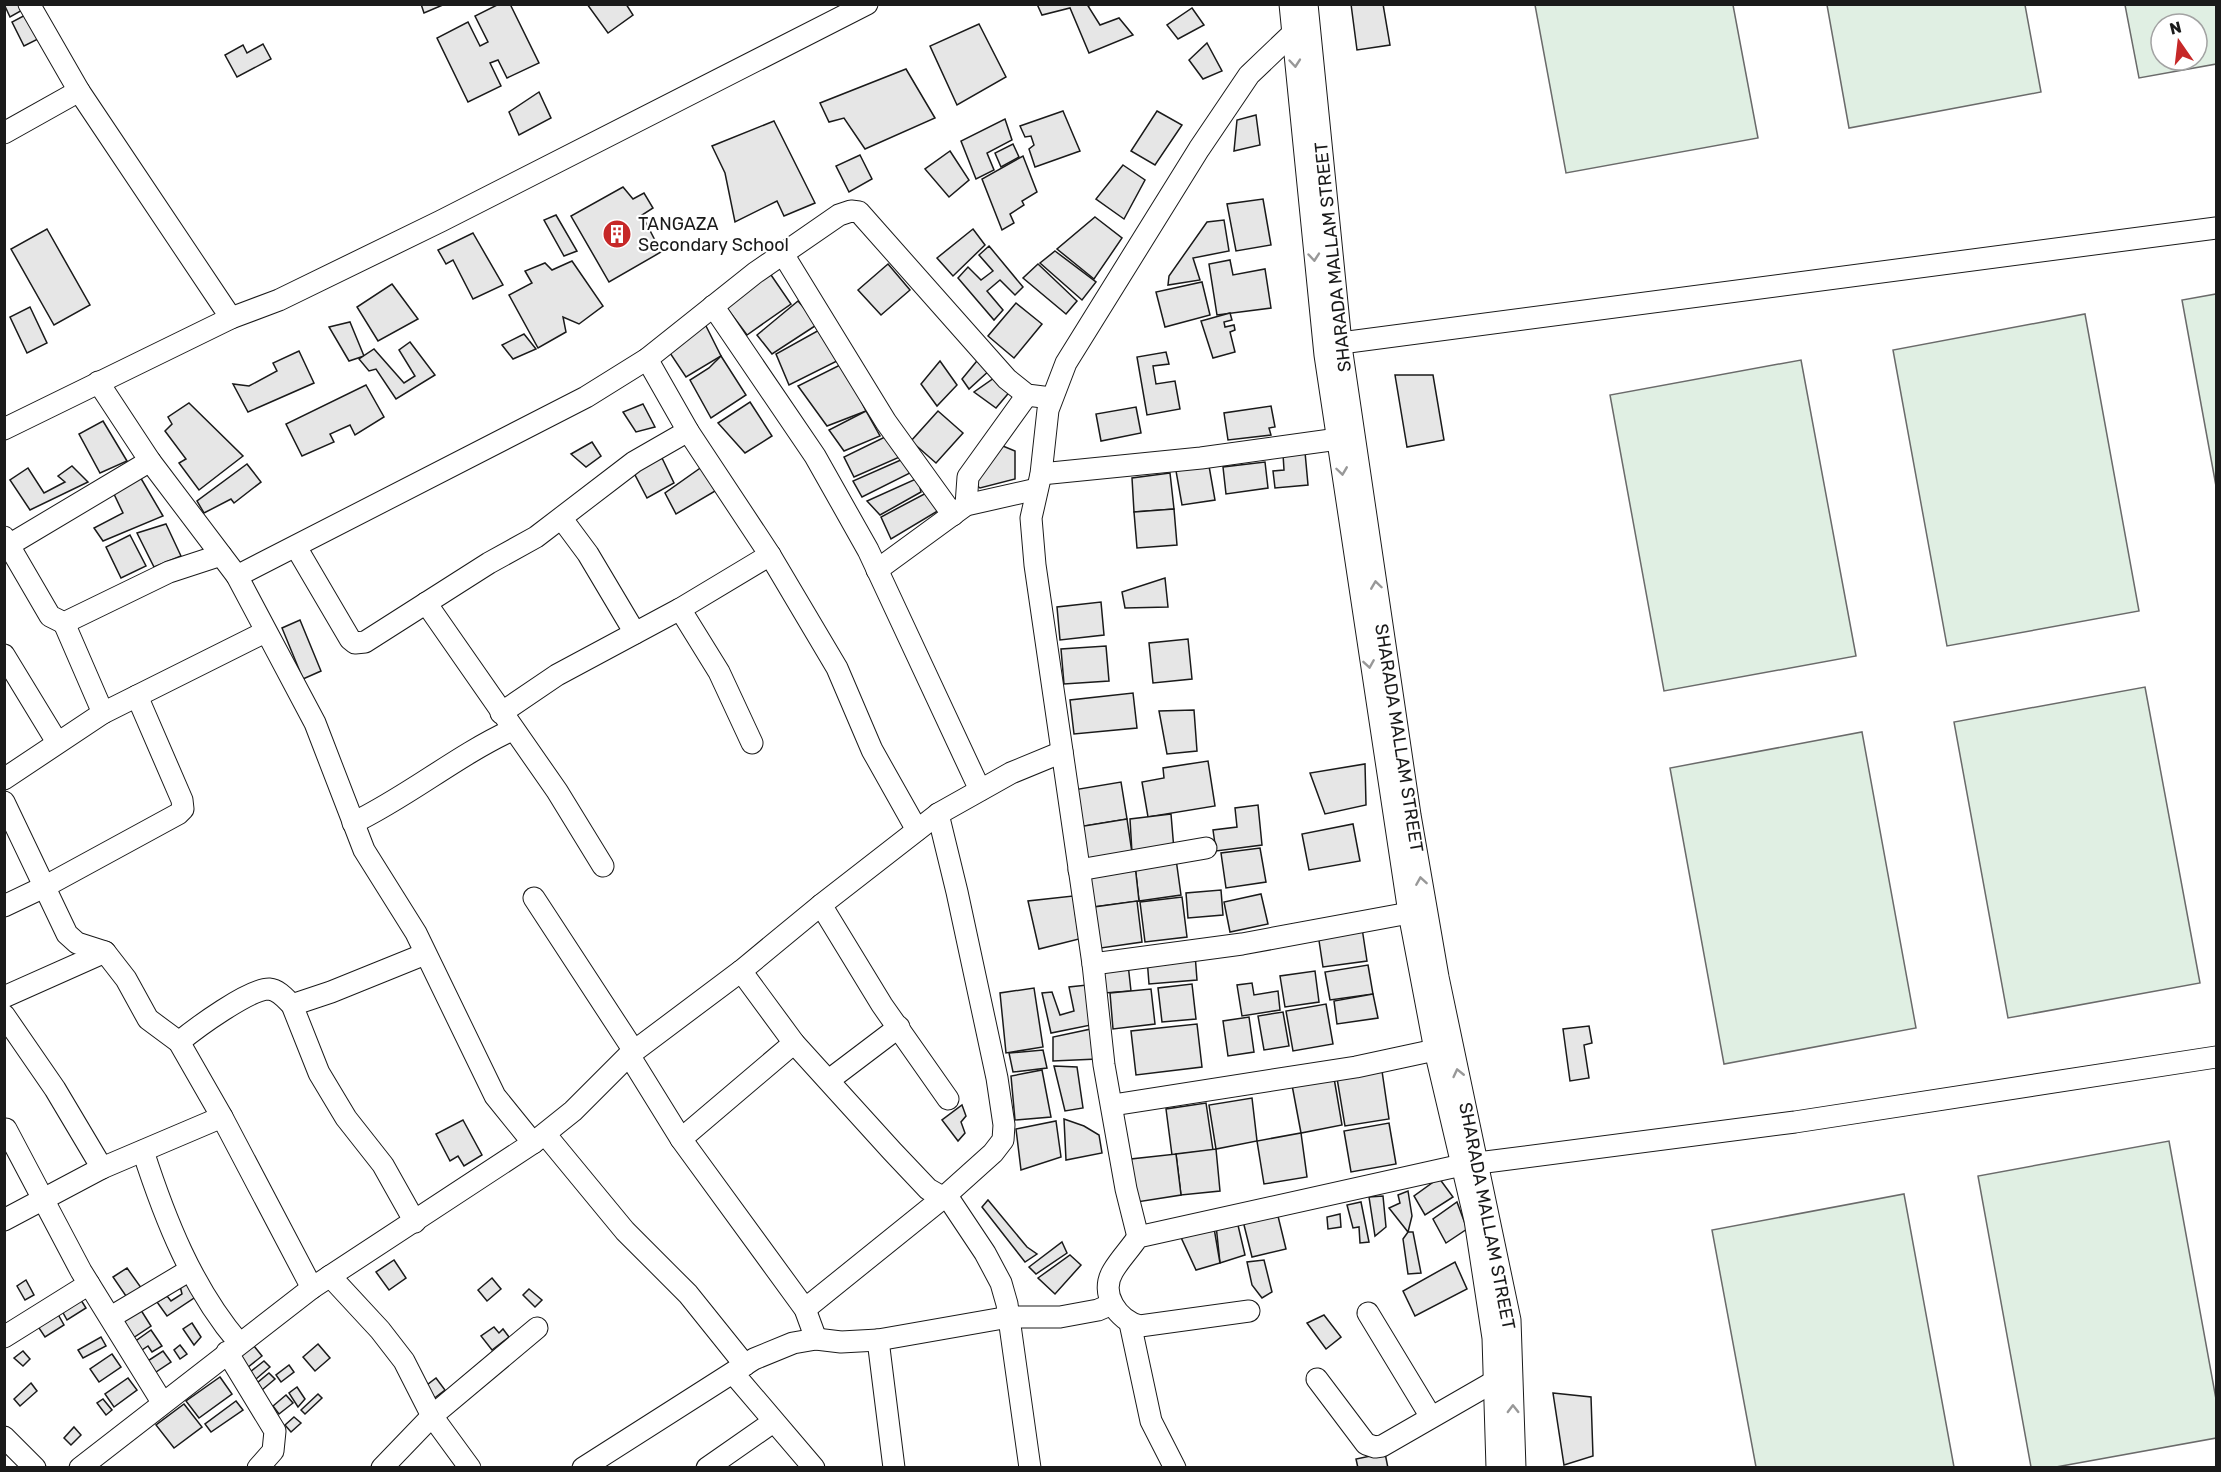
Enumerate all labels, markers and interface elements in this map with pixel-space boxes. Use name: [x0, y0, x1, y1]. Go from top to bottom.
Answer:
north arrow: [2149, 12, 2209, 72]
text: N: [2168, 17, 2183, 39]
one-way arrow: [1288, 58, 1301, 67]
street label: SHARADA MALLAM STREET: [1310, 141, 1356, 373]
place label: TANGAZA Secondary School: [638, 213, 789, 256]
building icon: TANGAZA Secondary School: [601, 218, 633, 250]
one-way arrow: [1307, 252, 1320, 261]
one-way arrow: [1336, 466, 1348, 476]
one-way arrow: [1370, 580, 1382, 589]
street label: SHARADA MALLAM STREET: [1370, 622, 1428, 854]
one-way arrow: [1363, 659, 1375, 669]
one-way arrow: [1415, 877, 1427, 886]
one-way arrow: [1452, 1068, 1465, 1078]
street label: SHARADA MALLAM STREET: [1454, 1101, 1520, 1331]
one-way arrow: [1507, 1405, 1520, 1414]

